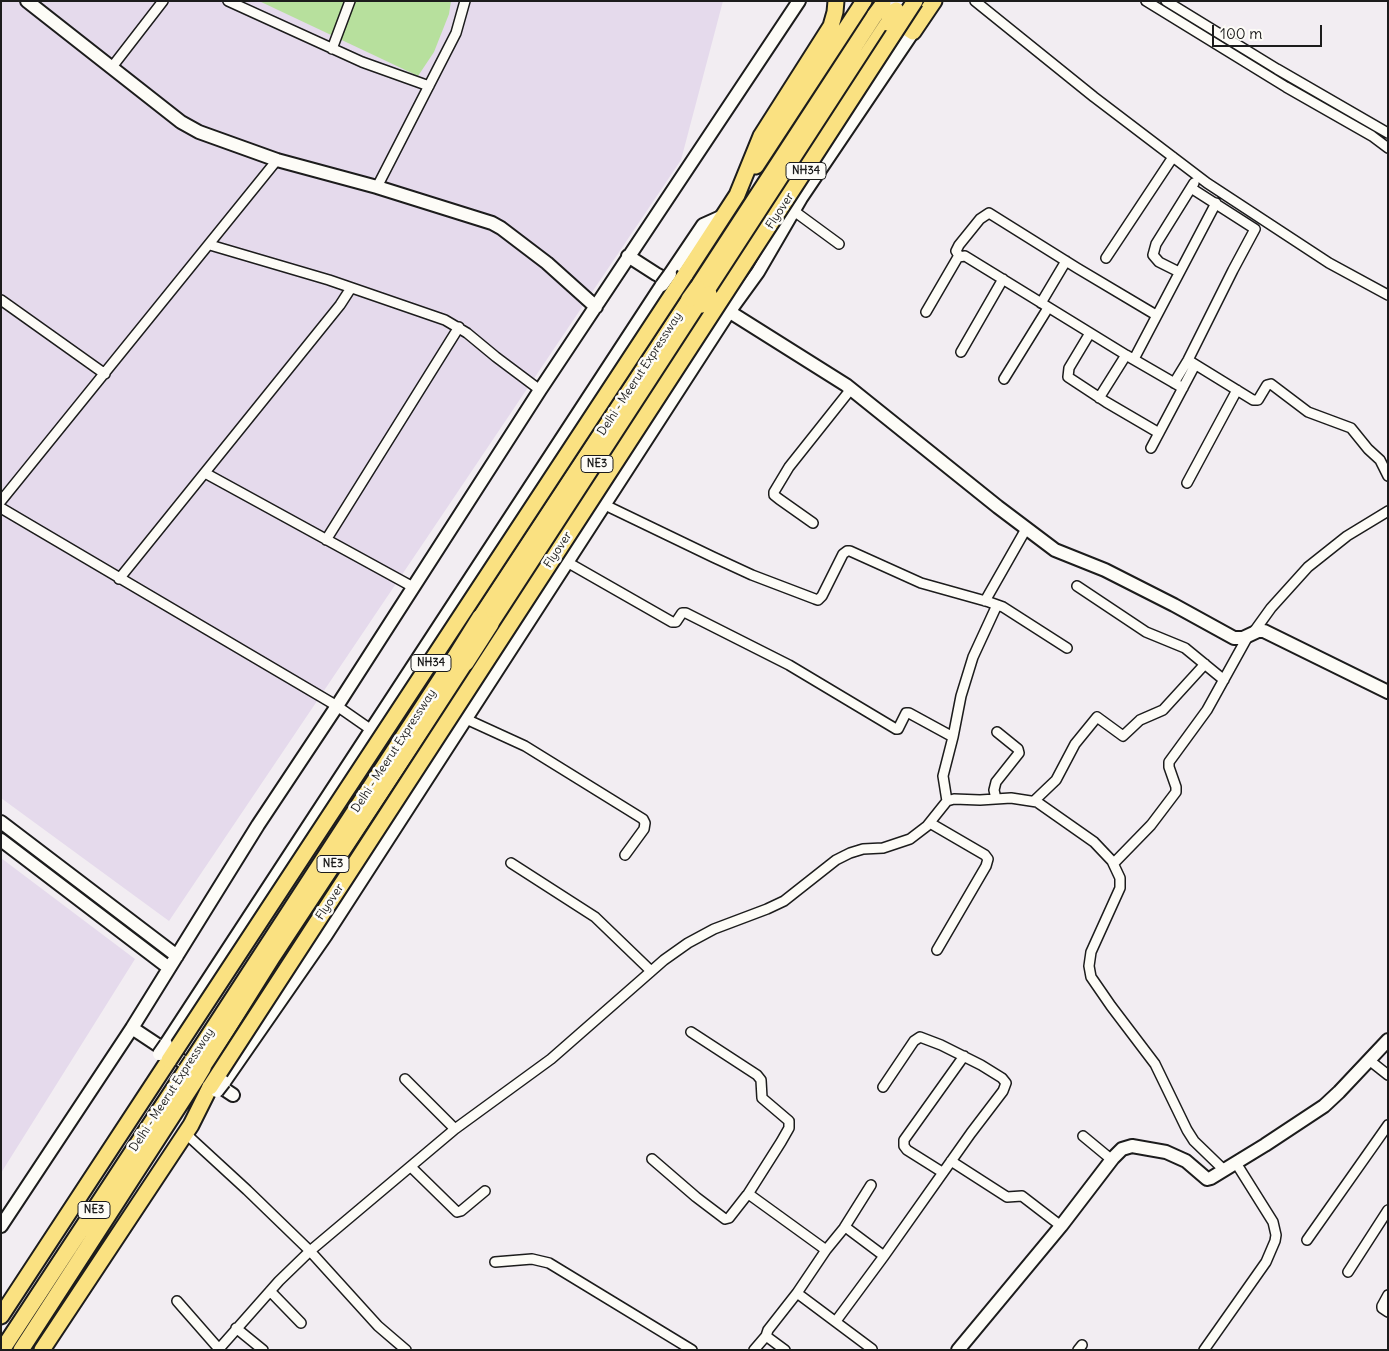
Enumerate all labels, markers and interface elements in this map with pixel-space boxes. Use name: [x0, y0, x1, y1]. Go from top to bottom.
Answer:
scale bar: [1214, 15, 1324, 47]
text: 100 m: [1220, 24, 1262, 43]
road number: NH34: [786, 162, 826, 180]
street label: Flyover: [763, 190, 797, 232]
street label: Delhi - Meerut Expressway: [595, 310, 685, 438]
road number: NE3: [581, 456, 613, 472]
street label: Flyover: [541, 529, 575, 571]
road number: NH34: [411, 654, 451, 671]
street label: Delhi - Meerut Expressway: [349, 687, 439, 815]
road number: NE3: [317, 856, 349, 872]
street label: Flyover: [313, 881, 347, 923]
street label: Delhi - Meerut Expressway: [127, 1026, 217, 1154]
road number: NE3: [78, 1202, 110, 1218]

